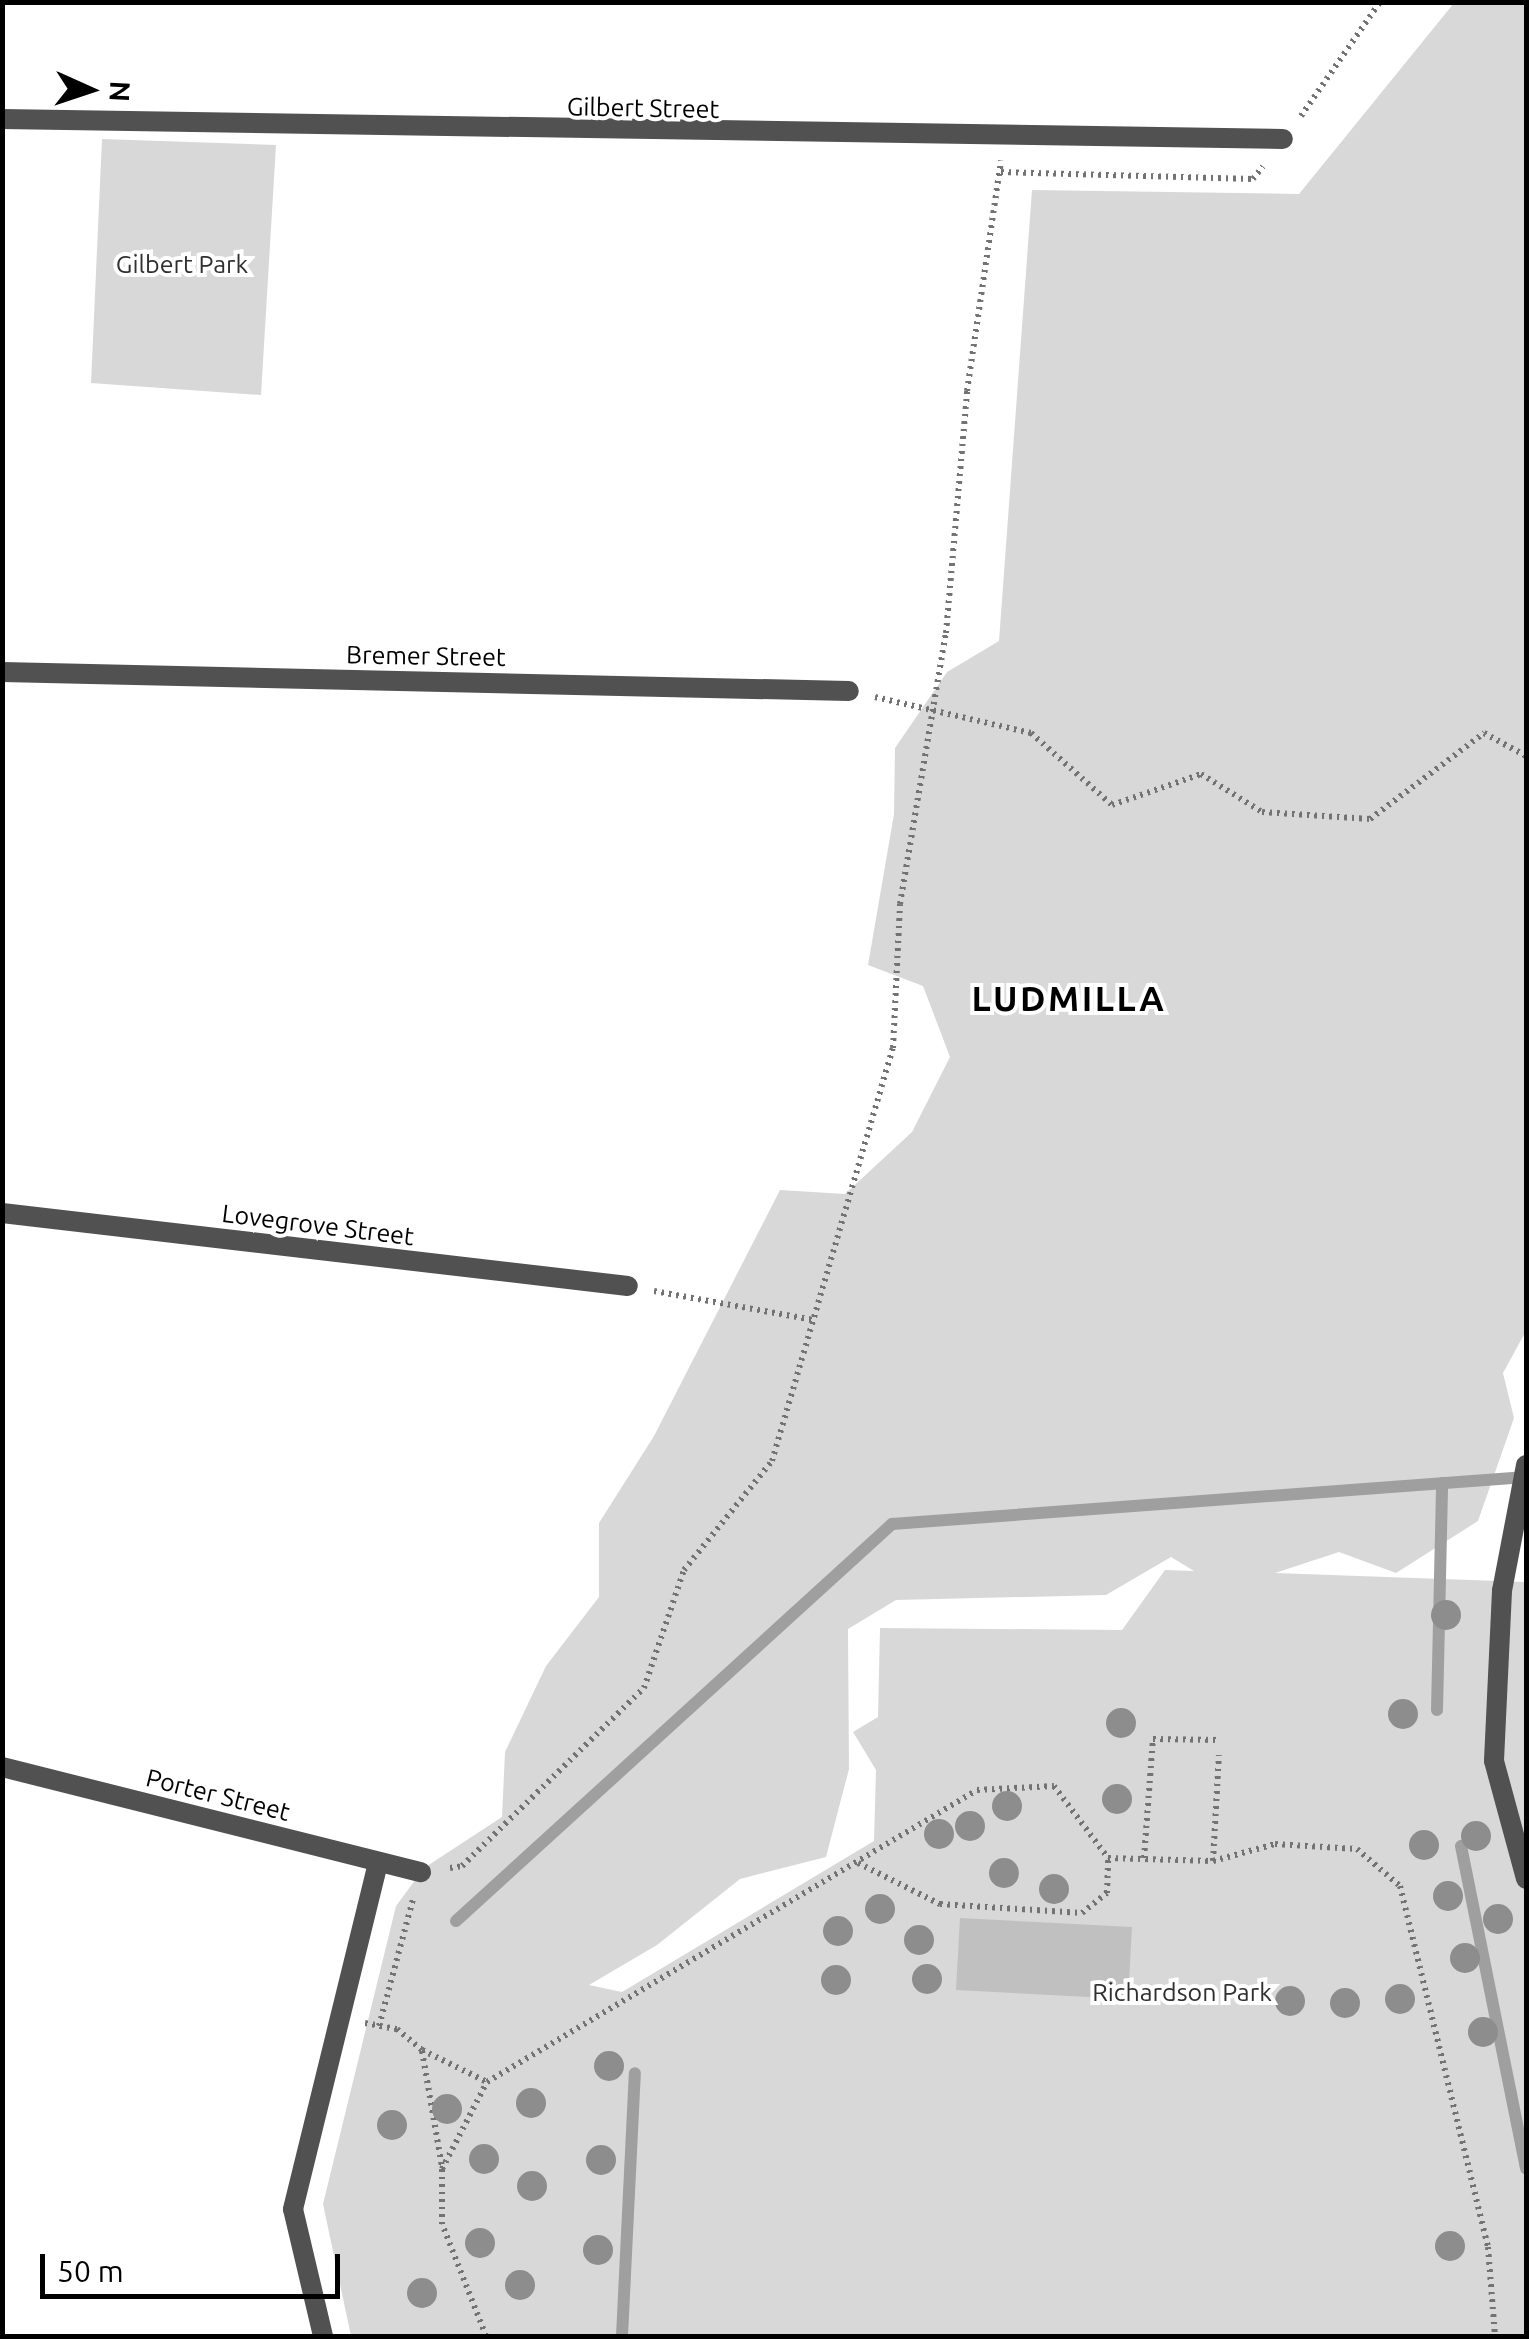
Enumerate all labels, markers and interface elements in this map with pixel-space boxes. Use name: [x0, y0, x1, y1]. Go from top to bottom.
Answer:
north arrow: [40, 40, 140, 140]
text: N: [104, 80, 136, 103]
street label: Gilbert Street: [567, 92, 719, 124]
park label: Gilbert Park: [116, 249, 248, 279]
street label: Bremer Street: [346, 640, 506, 672]
district label: LUDMILLA: [972, 977, 1166, 1019]
street label: Lovegrove Street: [220, 1198, 416, 1252]
street label: Porter Street: [143, 1763, 293, 1827]
park label: Richardson Park: [1092, 1977, 1272, 2007]
scale bar: [45, 2234, 345, 2296]
text: 50 m: [57, 2254, 124, 2288]

